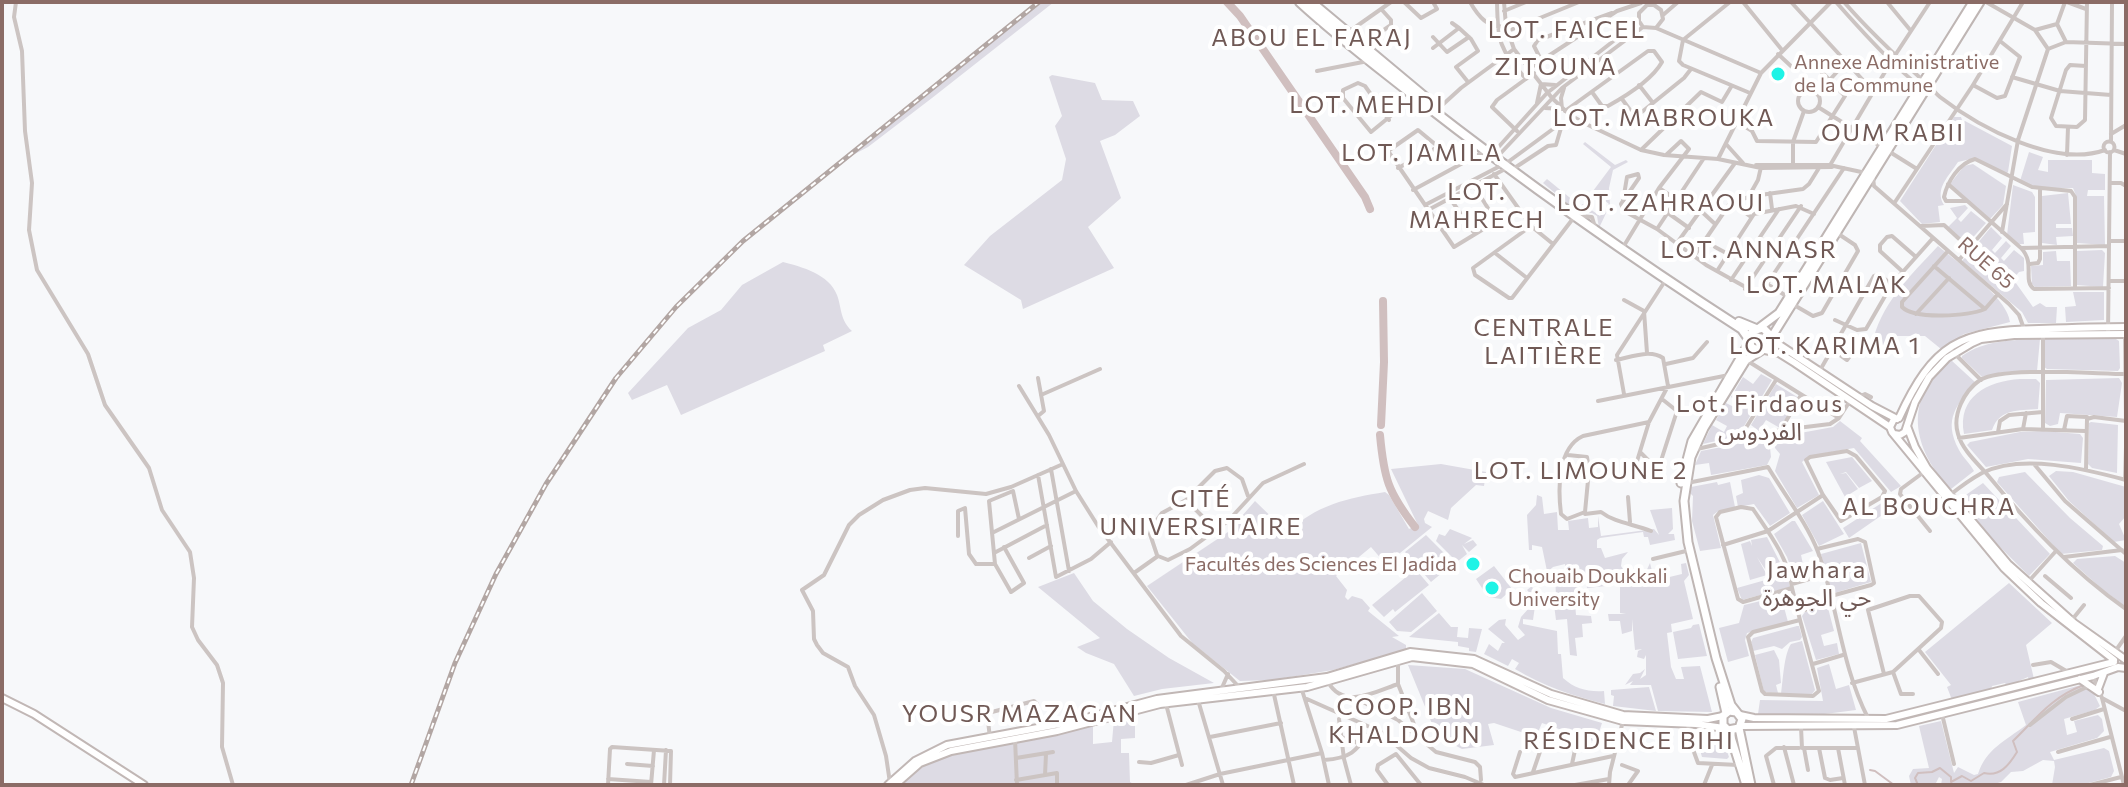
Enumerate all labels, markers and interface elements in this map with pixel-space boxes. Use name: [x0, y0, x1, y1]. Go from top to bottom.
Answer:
district label: LOT. FAICEL: [1488, 16, 1646, 44]
district label: ABOU EL FARAJ: [1211, 24, 1413, 52]
place label: Annexe Administrative de la Commune: [1794, 50, 1999, 97]
district label: ZITOUNA: [1494, 53, 1618, 81]
marker: Annexe Administrative de la Commune: [1769, 65, 1787, 83]
district label: LOT. MEHDI: [1289, 91, 1445, 119]
district label: LOT. MABROUKA: [1553, 104, 1775, 132]
district label: OUM RABII: [1821, 119, 1965, 147]
district label: LOT. JAMILA: [1341, 139, 1503, 167]
district label: LOT. MAHRECH: [1409, 178, 1545, 234]
district label: LOT. ZAHRAOUI: [1557, 189, 1765, 217]
street label: RUE 65: [1953, 232, 2019, 294]
district label: LOT. ANNASR: [1660, 236, 1838, 264]
district label: LOT. MALAK: [1746, 271, 1908, 299]
district label: CENTRALE LAITIÈRE: [1474, 314, 1614, 370]
district label: LOT. KARIMA 1: [1729, 332, 1921, 360]
district label: Lot. Firdaous الفردوس: [1676, 390, 1844, 446]
district label: LOT. LIMOUNE 2: [1474, 457, 1688, 485]
district label: CITÉ UNIVERSITAIRE: [1100, 485, 1302, 541]
district label: AL BOUCHRA: [1842, 493, 2016, 521]
place label: Facultés des Sciences El Jadida: [1185, 552, 1457, 576]
marker: Facultés des Sciences El Jadida: [1464, 555, 1482, 573]
district label: Jawhara حي الجوهرة: [1763, 556, 1871, 612]
place label: Chouaib Doukkali University: [1508, 564, 1668, 611]
marker: Chouaib Doukkali University: [1483, 579, 1501, 597]
district label: COOP. IBN KHALDOUN: [1328, 693, 1482, 749]
district label: YOUSR MAZAGAN: [902, 700, 1138, 728]
district label: RÉSIDENCE BIHI: [1523, 727, 1735, 755]

